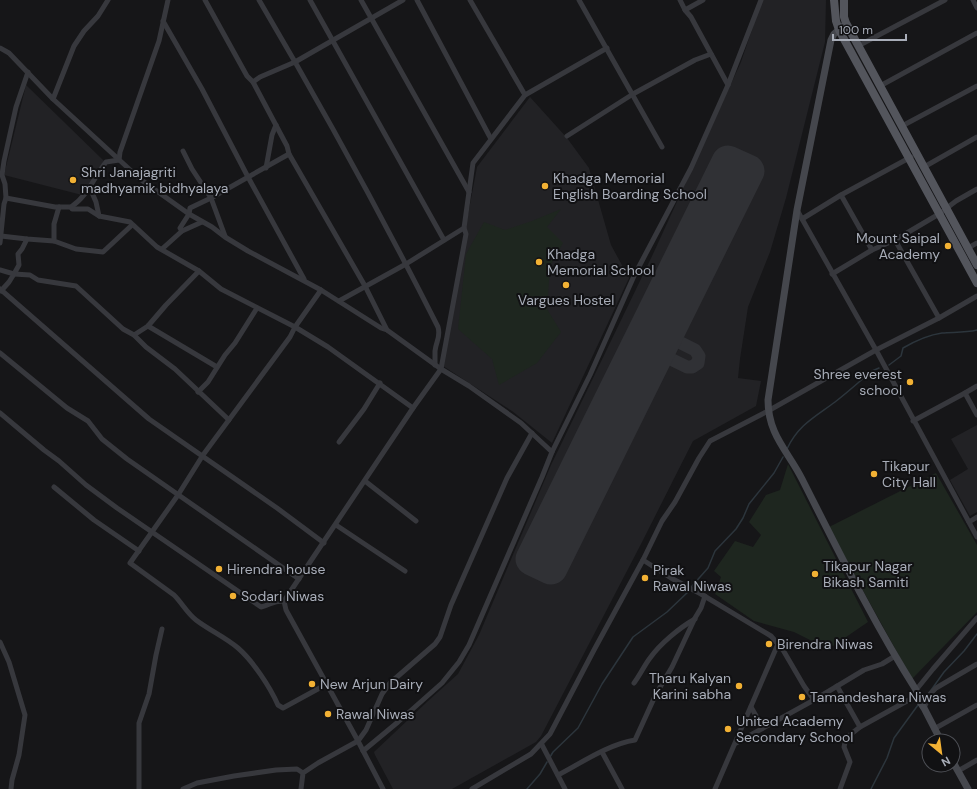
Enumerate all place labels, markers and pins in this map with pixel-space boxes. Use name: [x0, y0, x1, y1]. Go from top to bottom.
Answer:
place label: Shri Janajagriti madhyamik bidhyalaya: [81, 163, 229, 197]
place label: Khadga Memorial English Boarding School: [553, 169, 707, 203]
marker: Shri Janajagriti madhyamik bidhyalaya: [68, 175, 78, 185]
marker: Khadga Memorial English Boarding School: [540, 181, 550, 191]
place label: Mount Saipal Academy: [856, 229, 940, 263]
marker: Mount Saipal Academy: [943, 241, 953, 251]
place label: Khadga Memorial School: [547, 245, 654, 279]
marker: Khadga Memorial School: [534, 257, 544, 267]
marker: Vargues Hostel: [561, 280, 571, 290]
place label: Vargues Hostel: [518, 291, 614, 309]
place label: Shree everest school: [814, 365, 902, 399]
marker: Shree everest school: [905, 377, 915, 387]
place label: Tikapur City Hall: [882, 457, 936, 491]
marker: Tikapur City Hall: [869, 469, 879, 479]
place label: Tikapur Nagar Bikash Samiti: [823, 557, 912, 591]
place label: Hirendra house: [227, 560, 325, 578]
place label: Pirak Rawal Niwas: [653, 561, 732, 595]
marker: Hirendra house: [214, 564, 224, 574]
marker: Tikapur Nagar Bikash Samiti: [810, 569, 820, 579]
marker: Pirak Rawal Niwas: [640, 573, 650, 583]
place label: Sodari Niwas: [241, 587, 324, 605]
marker: Sodari Niwas: [228, 591, 238, 601]
place label: Birendra Niwas: [777, 635, 873, 653]
marker: Birendra Niwas: [764, 639, 774, 649]
place label: Tharu Kalyan Karini sabha: [649, 669, 731, 703]
place label: New Arjun Dairy: [320, 675, 423, 693]
marker: New Arjun Dairy: [307, 679, 317, 689]
marker: Tharu Kalyan Karini sabha: [734, 681, 744, 691]
place label: Tamandeshara Niwas: [810, 688, 947, 706]
marker: Tamandeshara Niwas: [797, 692, 807, 702]
place label: Rawal Niwas: [336, 705, 415, 723]
marker: Rawal Niwas: [323, 709, 333, 719]
place label: United Academy Secondary School: [736, 712, 853, 746]
marker: United Academy Secondary School: [723, 724, 733, 734]

